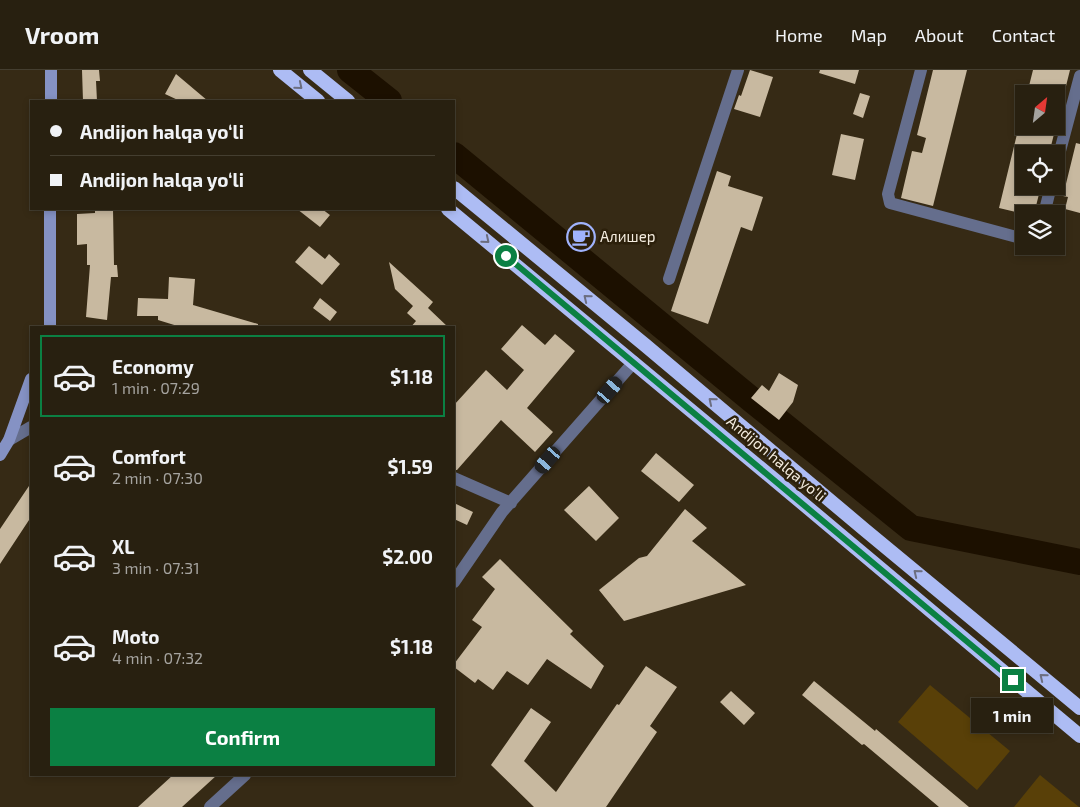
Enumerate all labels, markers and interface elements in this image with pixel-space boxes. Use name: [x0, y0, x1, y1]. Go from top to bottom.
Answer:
text: Vroom: [25, 20, 99, 49]
text: Home: [775, 24, 823, 46]
text: Map: [851, 24, 887, 46]
text: About: [915, 24, 964, 46]
text: Contact: [992, 24, 1055, 46]
one-way arrow: [294, 80, 303, 89]
north arrow: [1015, 85, 1065, 135]
map controls: [1015, 85, 1065, 255]
text: Andijon halqa yo‘li: [80, 120, 244, 143]
button: locate: [1015, 145, 1065, 195]
text: Andijon halqa yo‘li: [80, 168, 244, 191]
button: layers: [1015, 205, 1065, 255]
cafe icon: Алишер: [566, 222, 596, 252]
place label: Алишер: [600, 227, 656, 245]
one-way arrow: [480, 234, 489, 242]
route start: [495, 245, 517, 267]
one-way arrow: [584, 294, 593, 303]
icon: car: [52, 354, 97, 399]
text: Economy: [112, 355, 194, 378]
text: $1.18: [390, 365, 433, 388]
car: [594, 374, 625, 406]
text: 1 min · 07:29: [112, 378, 200, 397]
one-way arrow: [709, 398, 718, 407]
street label: Andijon halqa yo‘li: [723, 412, 830, 506]
icon: car: [52, 444, 97, 489]
car: [532, 444, 563, 476]
text: Comfort: [112, 445, 186, 468]
text: $1.59: [387, 455, 433, 478]
text: 2 min · 07:30: [112, 468, 203, 487]
icon: car: [52, 534, 97, 579]
text: XL: [112, 535, 134, 558]
text: $2.00: [382, 545, 433, 568]
text: 3 min · 07:31: [112, 558, 200, 577]
one-way arrow: [914, 571, 923, 579]
icon: car: [52, 624, 97, 669]
text: Moto: [112, 625, 160, 648]
text: $1.18: [390, 635, 433, 658]
text: 4 min · 07:32: [112, 648, 203, 667]
route end: [1002, 669, 1024, 691]
one-way arrow: [1039, 673, 1048, 682]
callout: 1 min: [972, 698, 1054, 732]
text: 1 min: [993, 706, 1031, 725]
button: Confirm: [50, 708, 435, 766]

